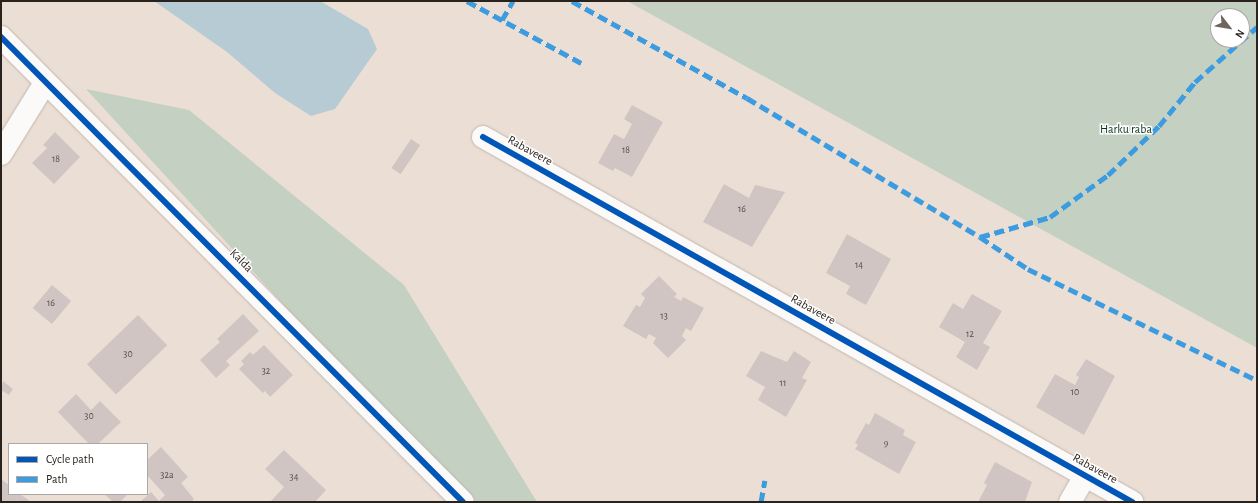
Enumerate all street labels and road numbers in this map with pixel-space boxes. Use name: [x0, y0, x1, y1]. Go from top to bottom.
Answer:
street label: Rabaveere: [505, 133, 555, 169]
street label: Kalda: [226, 246, 256, 276]
street label: Rabaveere: [788, 292, 838, 328]
street label: Rabaveere: [1070, 451, 1120, 487]

